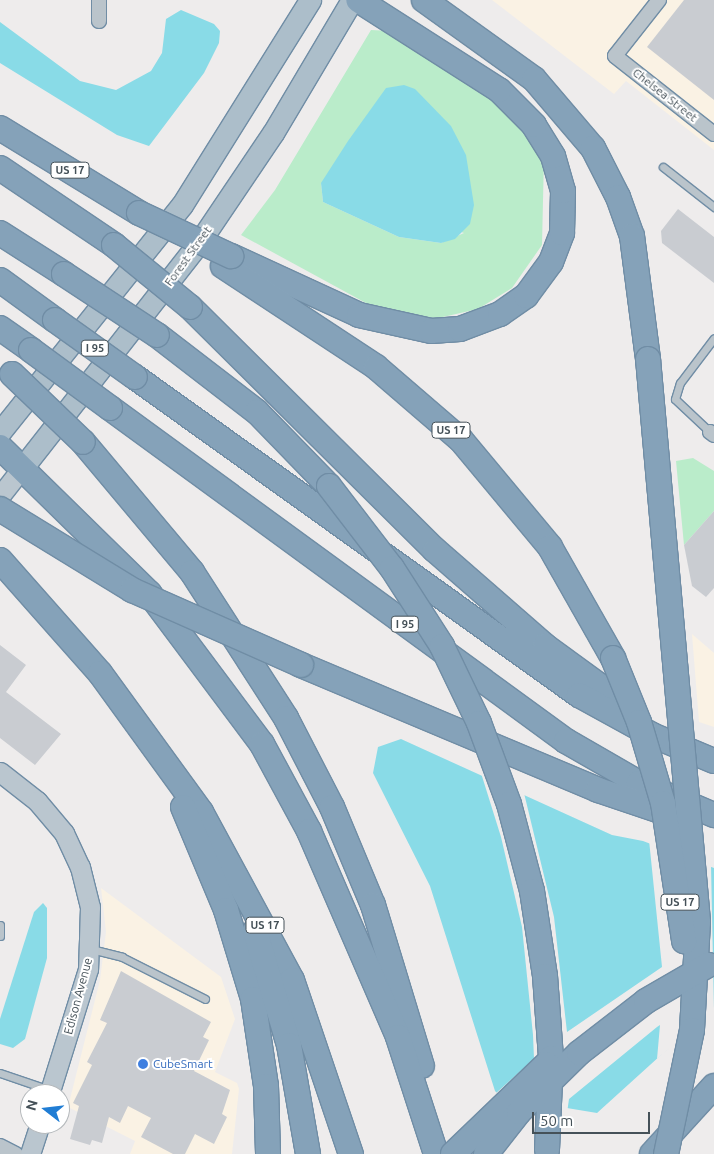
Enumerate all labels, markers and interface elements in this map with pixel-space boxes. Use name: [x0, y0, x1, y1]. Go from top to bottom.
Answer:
street label: Chelsea Street: [630, 65, 700, 125]
road number: US 17: [50, 162, 90, 178]
street label: Forest Street: [161, 223, 215, 289]
road number: I 95: [80, 339, 110, 356]
road number: US 17: [431, 422, 471, 438]
road number: I 95: [390, 616, 420, 632]
road number: US 17: [660, 894, 700, 910]
road number: US 17: [245, 916, 285, 934]
street label: Edison Avenue: [61, 956, 95, 1036]
place label: CubeSmart: [153, 1057, 213, 1071]
marker: CubeSmart: [137, 1058, 149, 1070]
north arrow: [20, 1084, 70, 1134]
text: N: [22, 1098, 41, 1112]
scale bar: [534, 1102, 652, 1134]
text: 50 m: [540, 1112, 573, 1129]

